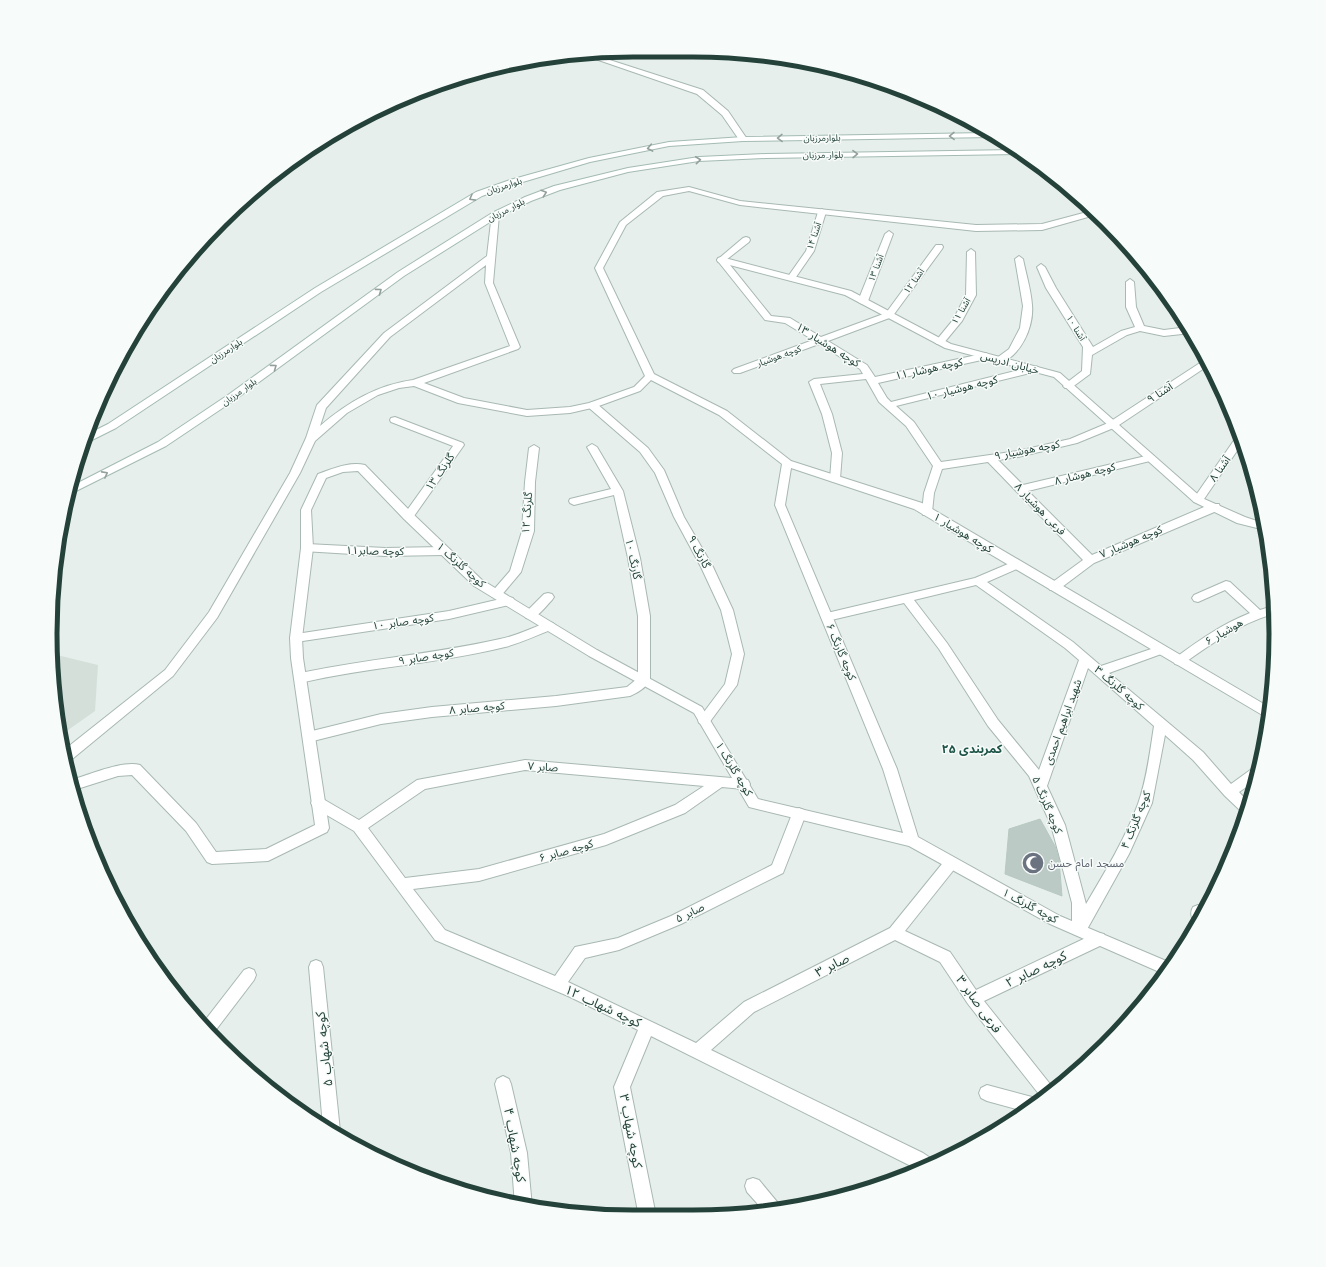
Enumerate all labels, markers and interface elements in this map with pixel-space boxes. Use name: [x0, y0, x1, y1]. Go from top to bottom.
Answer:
one-way arrow: [949, 132, 955, 140]
street label: بلوارمرزبان: [803, 133, 841, 144]
one-way arrow: [777, 134, 783, 142]
one-way arrow: [647, 143, 653, 151]
street label: بلوار مرزبان: [803, 150, 843, 161]
one-way arrow: [852, 150, 858, 158]
one-way arrow: [695, 156, 701, 165]
street label: بلوارمرزبان: [485, 176, 523, 197]
one-way arrow: [540, 190, 547, 198]
one-way arrow: [469, 193, 476, 201]
street label: بلوار مرزبان: [486, 196, 527, 225]
street label: آشنا ۱۴: [805, 221, 823, 251]
street label: آشنا ۱۳: [866, 253, 886, 283]
street label: آشنا ۱۲: [902, 266, 927, 295]
one-way arrow: [375, 288, 382, 295]
street label: آشنا ۱۱: [949, 296, 973, 326]
street label: آشنا ۱۰: [1064, 313, 1088, 343]
street label: کوچه هوشیار ۱۳: [793, 320, 863, 371]
street label: بلوارمرزبان: [208, 337, 245, 366]
street label: کوچه هوشیار: [755, 343, 803, 370]
street label: خیابان ادریس: [979, 349, 1041, 377]
street label: کوچه هوشار ۱۱: [894, 355, 965, 384]
one-way arrow: [269, 365, 276, 372]
street label: کوچه هوشیار ۱۰: [925, 373, 1000, 404]
street label: بلوار مرزبان: [220, 376, 259, 409]
street label: آشنا ۹: [1145, 379, 1176, 406]
street label: کوچه هوشیار ۹: [993, 437, 1062, 464]
street label: گلرنگ ۱۳: [423, 451, 458, 493]
street label: آشنا ۸: [1207, 453, 1234, 484]
street label: کوچه هوشار ۸: [1053, 460, 1118, 489]
one-way arrow: [101, 471, 109, 479]
street label: فرعی هوشیار ۸: [1012, 480, 1068, 538]
street label: گلرنگ ۱۲: [519, 491, 535, 534]
street label: کوچه هوشیار ۱: [930, 510, 995, 557]
street label: کوچه هوشیار ۷: [1098, 523, 1165, 562]
street label: گارنگ ۹: [685, 533, 713, 571]
street label: گارنگ ۱۰: [622, 537, 644, 581]
street label: کوچه گلرنگ ۱: [433, 540, 488, 591]
street label: کوچه صابر۱۱: [346, 544, 405, 559]
street label: کوچه صابر ۱۰: [371, 611, 435, 634]
street label: هوشیار ۶: [1203, 616, 1245, 648]
street label: کوچه گارنگ ۶: [822, 622, 859, 683]
street label: کوچه صابر ۹: [397, 646, 455, 669]
street label: کوچه گلرنگ ۳: [1091, 663, 1147, 714]
street label: شهید ابراهیم احمدی: [1041, 677, 1087, 767]
street label: کوچه صابر ۸: [449, 699, 506, 718]
street label: کوچه گلرنگ ۱: [712, 740, 755, 799]
district label: کمربندی ۲۵: [942, 742, 1003, 756]
street label: صابر ۷: [527, 759, 559, 775]
street label: کوچه گلرنگ ۵: [1028, 774, 1065, 836]
street label: کوچه گلرنگ ۴: [1119, 789, 1155, 851]
street label: کوچه صابر ۶: [537, 837, 595, 866]
mosque icon: مسجد امام حسن: [1020, 850, 1046, 876]
place label: مسجد امام حسن: [1048, 857, 1124, 871]
street label: کوچه گلرنگ ۱: [1000, 886, 1060, 927]
street label: صابر ۵: [673, 900, 707, 926]
street label: کوچه صابر ۲: [1003, 948, 1070, 992]
street label: صابر ۳: [813, 950, 852, 980]
street label: فرعی صابر ۳: [952, 972, 1005, 1036]
street label: کوچه شهاب ۱۲: [561, 982, 644, 1032]
street label: کوچه شهاب ۵: [313, 1010, 337, 1087]
street label: کوچه شهاب ۳: [614, 1093, 646, 1170]
street label: کوچه شهاب ۴: [499, 1107, 529, 1184]

